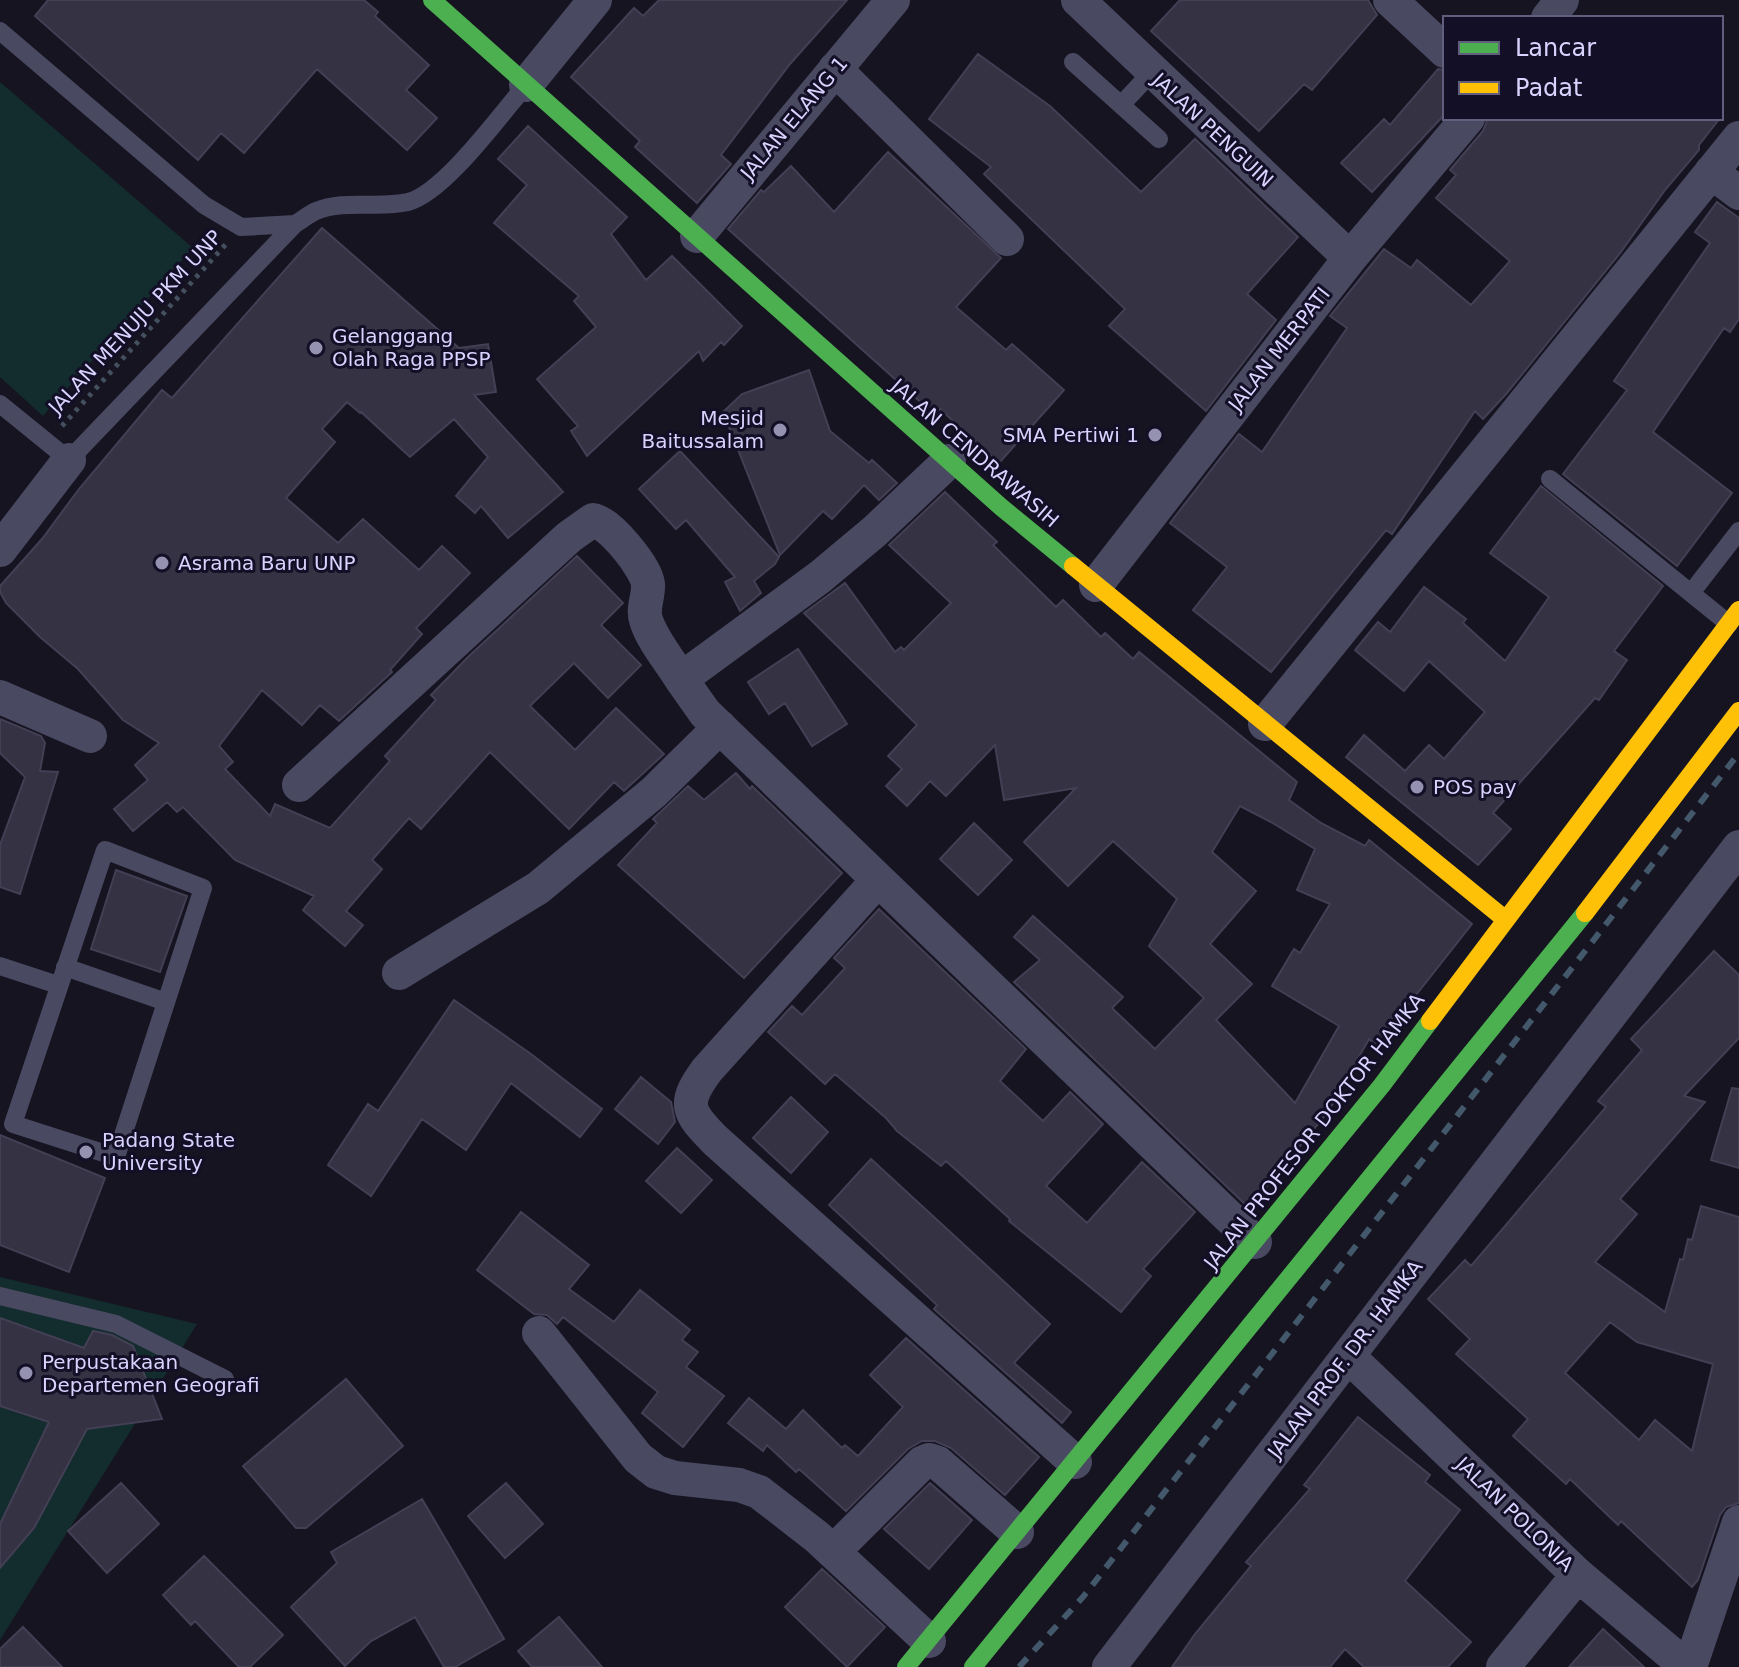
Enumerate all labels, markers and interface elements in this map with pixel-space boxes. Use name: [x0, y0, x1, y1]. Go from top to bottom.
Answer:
legend: [1443, 16, 1723, 120]
text: Lancar: [1515, 34, 1596, 62]
street label: JALAN ELANG 1: [734, 52, 852, 186]
street label: JALAN PENGUIN: [1146, 66, 1278, 192]
text: Padat: [1515, 74, 1582, 102]
street label: JALAN MENUJU PKM UNP: [42, 225, 227, 420]
street label: JALAN MERPATI: [1222, 282, 1335, 417]
place label: Gelanggang Olah Raga PPSP: [332, 324, 491, 371]
marker: Gelanggang Olah Raga PPSP: [307, 339, 325, 357]
street label: JALAN CENDRAWASIH: [885, 372, 1064, 532]
place label: Mesjid Baitussalam: [642, 406, 764, 453]
marker: Mesjid Baitussalam: [771, 421, 789, 439]
place label: SMA Pertiwi 1: [1003, 423, 1139, 447]
marker: SMA Pertiwi 1: [1146, 426, 1164, 444]
place label: Asrama Baru UNP: [178, 551, 356, 575]
marker: Asrama Baru UNP: [153, 554, 171, 572]
place label: POS pay: [1433, 775, 1517, 799]
marker: POS pay: [1408, 778, 1426, 796]
street label: JALAN PROFESOR DOKTOR HAMKA: [1198, 988, 1429, 1275]
place label: Padang State University: [102, 1128, 235, 1175]
marker: Padang State University: [77, 1143, 95, 1161]
street label: JALAN PROF. DR. HAMKA: [1261, 1255, 1428, 1465]
place label: Perpustakaan Departemen Geografi: [42, 1350, 260, 1397]
marker: Perpustakaan Departemen Geografi: [17, 1364, 35, 1382]
street label: JALAN POLONIA: [1450, 1450, 1579, 1576]

